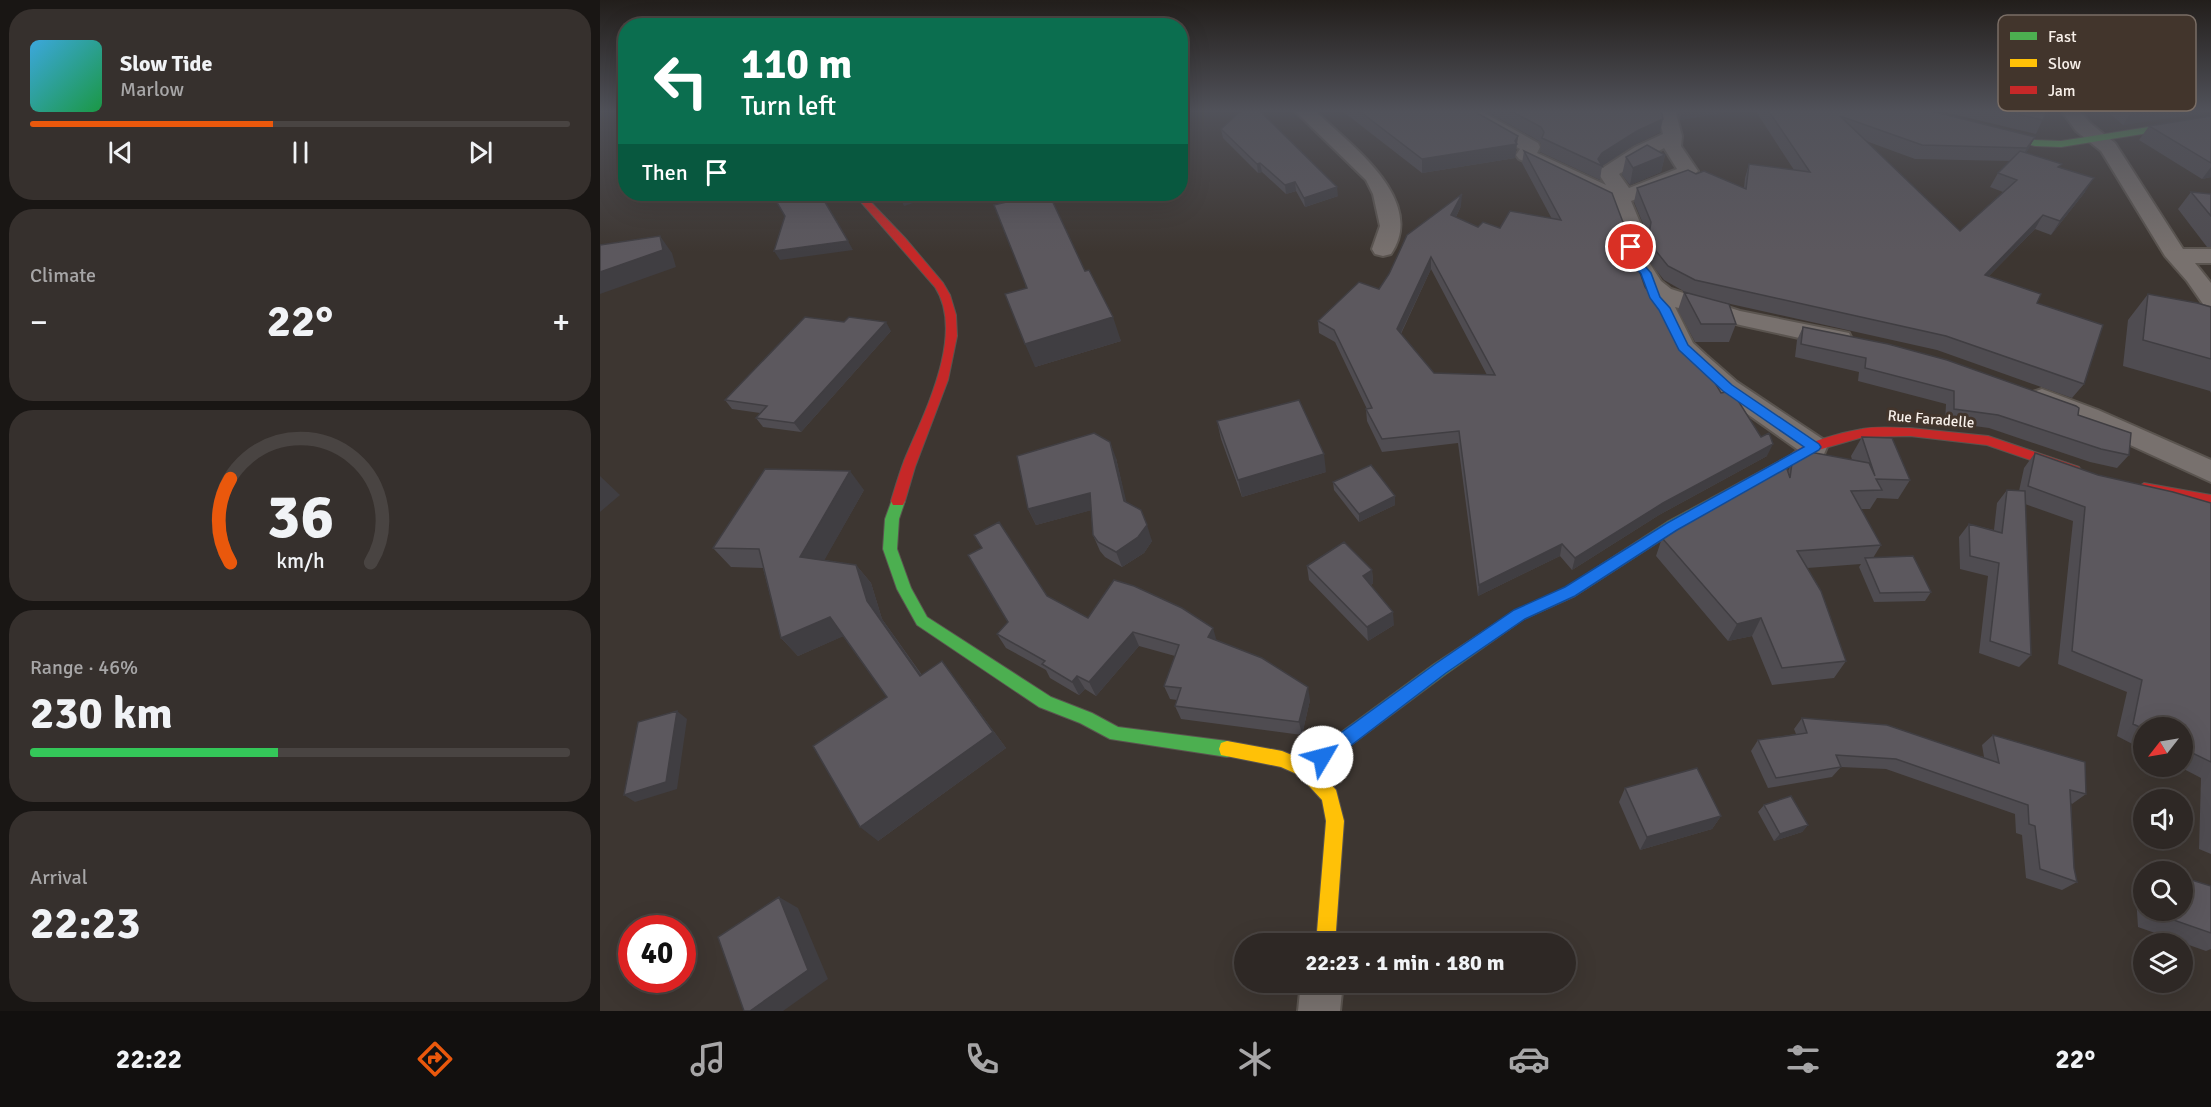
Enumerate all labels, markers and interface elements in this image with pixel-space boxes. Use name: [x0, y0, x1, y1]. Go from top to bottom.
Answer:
legend: [1998, 15, 2196, 111]
text: Fast: [2048, 27, 2077, 47]
text: 110 m: [741, 39, 852, 90]
icon: left: [642, 42, 720, 120]
text: Slow Tide: [120, 50, 212, 77]
text: Slow: [2048, 54, 2082, 74]
text: Marlow: [120, 77, 184, 102]
text: Jam: [2048, 81, 2076, 101]
text: Turn left: [741, 90, 836, 123]
icon: previous: [104, 136, 137, 169]
icon: pause: [284, 136, 317, 169]
icon: next: [464, 136, 497, 169]
icon: arrive: [700, 156, 733, 189]
text: Then: [642, 159, 688, 186]
pin: [1605, 221, 1656, 272]
icon: arrive: [1614, 230, 1647, 263]
text: Climate: [30, 263, 96, 288]
text: 22°: [267, 294, 333, 349]
text: −: [30, 302, 48, 343]
text: +: [552, 302, 570, 343]
street label: Rue Faradelle: [1887, 406, 1975, 432]
text: 36: [266, 478, 334, 555]
text: km/h: [276, 548, 324, 574]
text: Range · 46%: [30, 655, 138, 680]
text: 230 km: [30, 686, 173, 741]
north arrow: [2133, 717, 2193, 777]
map controls: [2133, 717, 2193, 993]
position arrow: [1290, 725, 1354, 789]
button: sound: [2133, 789, 2193, 849]
button: search: [2133, 861, 2193, 921]
text: Arrival: [30, 865, 88, 890]
text: 22:23: [30, 896, 140, 951]
speed limit sign: 40: [618, 915, 696, 993]
button: layers: [2133, 933, 2193, 993]
text: 22:23 · 1 min · 180 m: [1305, 949, 1505, 976]
icon: directions: [414, 1038, 456, 1080]
icon: music: [687, 1038, 729, 1080]
icon: phone: [961, 1038, 1003, 1080]
icon: climate: [1234, 1038, 1276, 1080]
icon: car: [1508, 1038, 1550, 1080]
icon: filters: [1782, 1038, 1824, 1080]
text: 22:22: [116, 1043, 182, 1076]
text: 22°: [2055, 1043, 2095, 1076]

